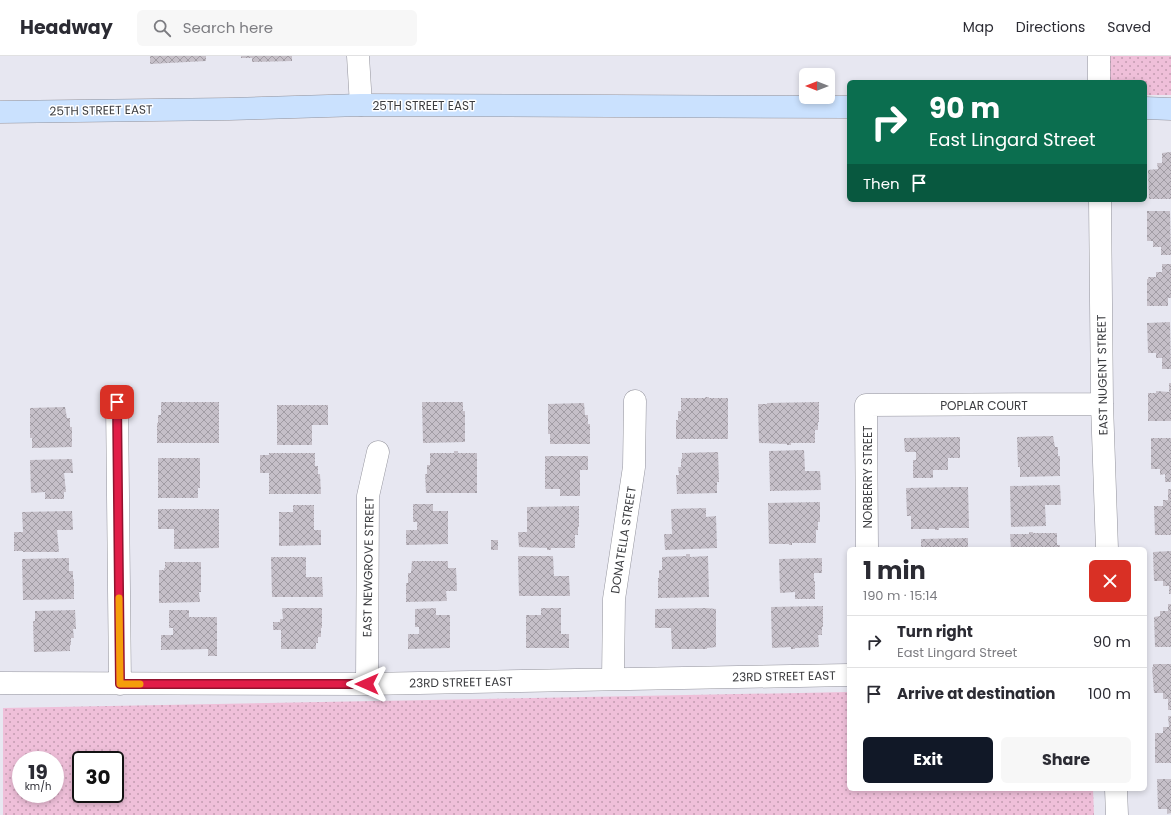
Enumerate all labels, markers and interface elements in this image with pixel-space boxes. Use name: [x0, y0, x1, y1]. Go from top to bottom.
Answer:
search box: [137, 10, 417, 46]
text: Headway: [20, 14, 113, 41]
icon: search: [151, 17, 173, 39]
text: Search here: [183, 17, 273, 38]
text: Map: [963, 17, 994, 37]
text: Directions: [1016, 17, 1085, 37]
text: Saved: [1107, 17, 1151, 37]
north arrow: [799, 68, 835, 104]
map controls: [799, 68, 835, 104]
text: 90 m: [929, 89, 1000, 128]
icon: right: [863, 96, 915, 148]
street label: 25TH STREET EAST: [372, 97, 476, 114]
street label: 25TH STREET EAST: [49, 101, 153, 119]
text: East Lingard Street: [929, 127, 1096, 152]
icon: arrive: [908, 172, 930, 194]
text: Then: [863, 173, 900, 194]
street label: EAST NUGENT STREET: [1092, 314, 1112, 436]
pin: [100, 385, 134, 419]
icon: arrive: [106, 391, 128, 413]
street label: POPLAR COURT: [940, 397, 1028, 414]
street label: NORBERRY STREET: [859, 425, 876, 529]
street label: DONATELLA STREET: [606, 485, 640, 595]
street label: EAST NEWGROVE STREET: [358, 496, 378, 637]
text: 1 min: [863, 554, 926, 587]
button: close: [1089, 560, 1131, 602]
text: 190 m · 15:14: [863, 586, 938, 605]
text: Turn right: [897, 621, 973, 642]
icon: right: [863, 631, 885, 653]
text: 90 m: [1093, 631, 1131, 652]
text: East Lingard Street: [897, 643, 1017, 662]
position arrow: [346, 663, 388, 705]
street label: 23RD STREET EAST: [732, 667, 836, 685]
street label: 23RD STREET EAST: [409, 673, 513, 691]
icon: arrive: [863, 683, 885, 705]
text: Arrive at destination: [897, 683, 1055, 704]
text: 100 m: [1088, 683, 1131, 704]
button: Exit: [863, 737, 993, 783]
button: Share: [1001, 737, 1131, 783]
speed limit sign: 30: [72, 751, 124, 803]
text: 19: [28, 758, 48, 786]
text: km/h: [25, 779, 51, 794]

